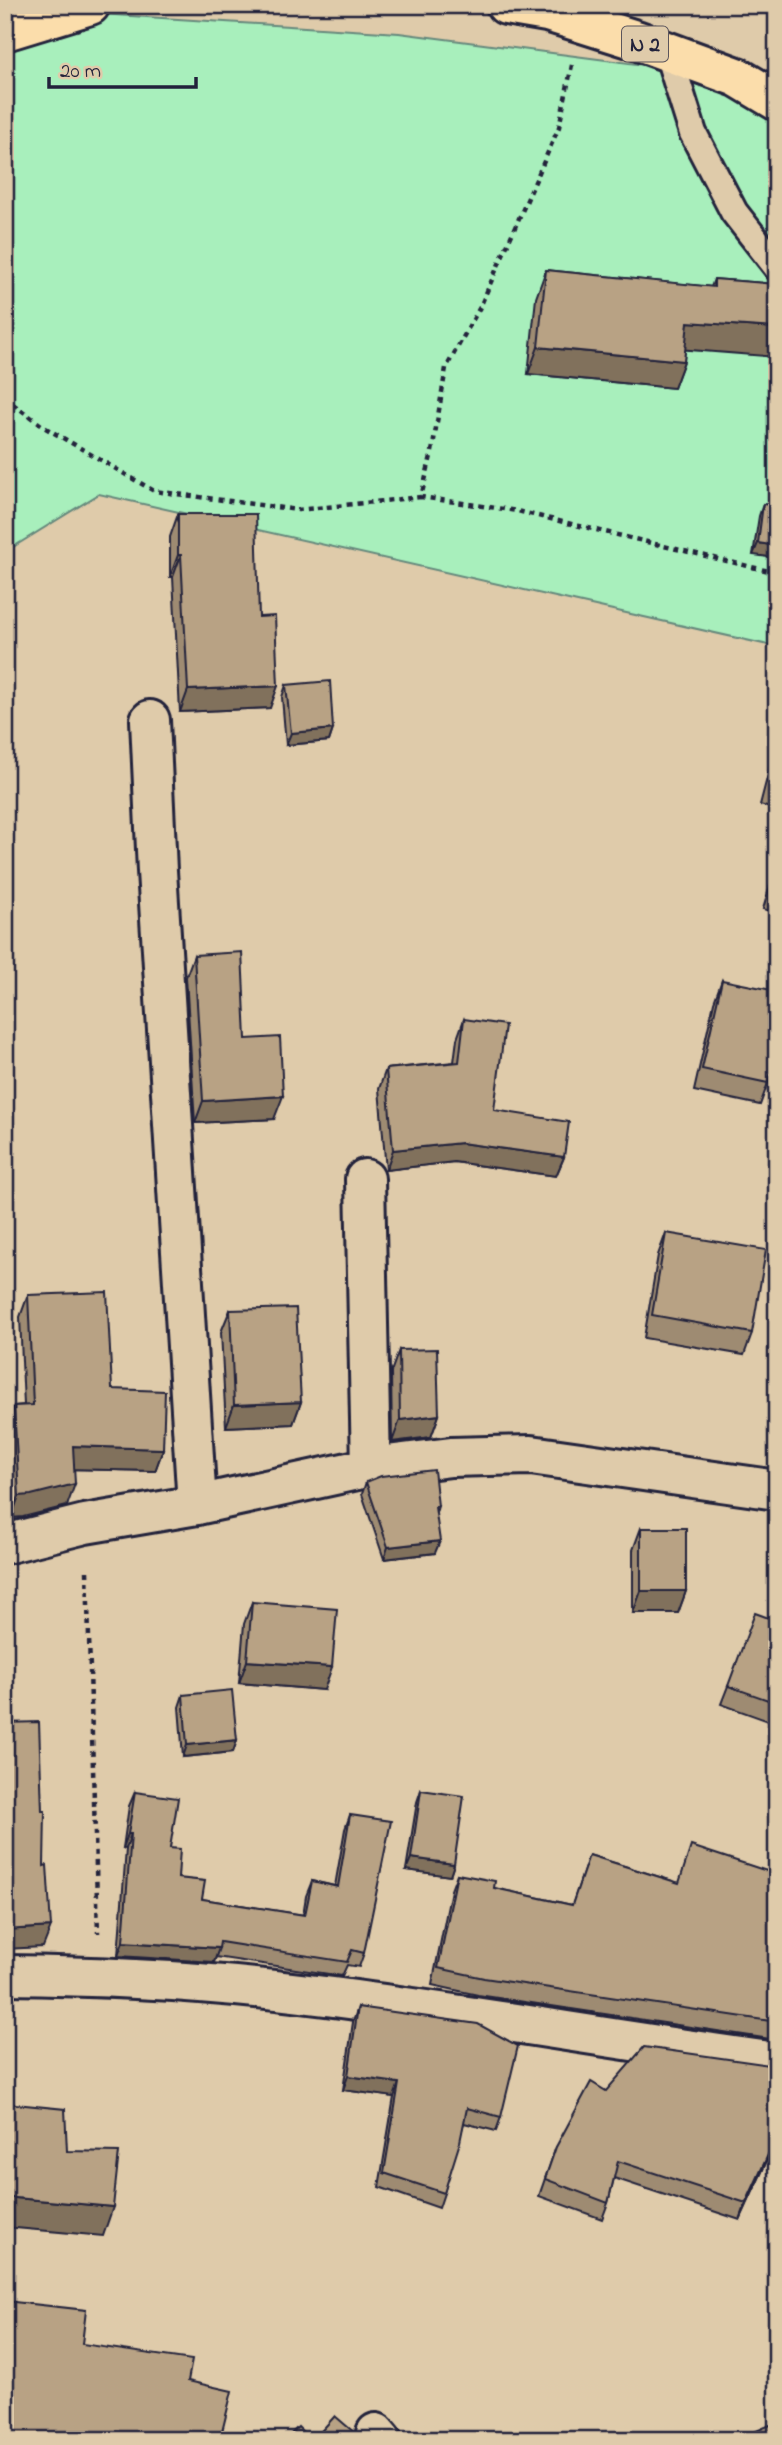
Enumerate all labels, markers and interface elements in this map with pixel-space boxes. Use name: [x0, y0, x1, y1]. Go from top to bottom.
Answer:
road number: N 2: [622, 26, 668, 61]
scale bar: [49, 46, 196, 90]
text: 20 m: [60, 57, 101, 87]

